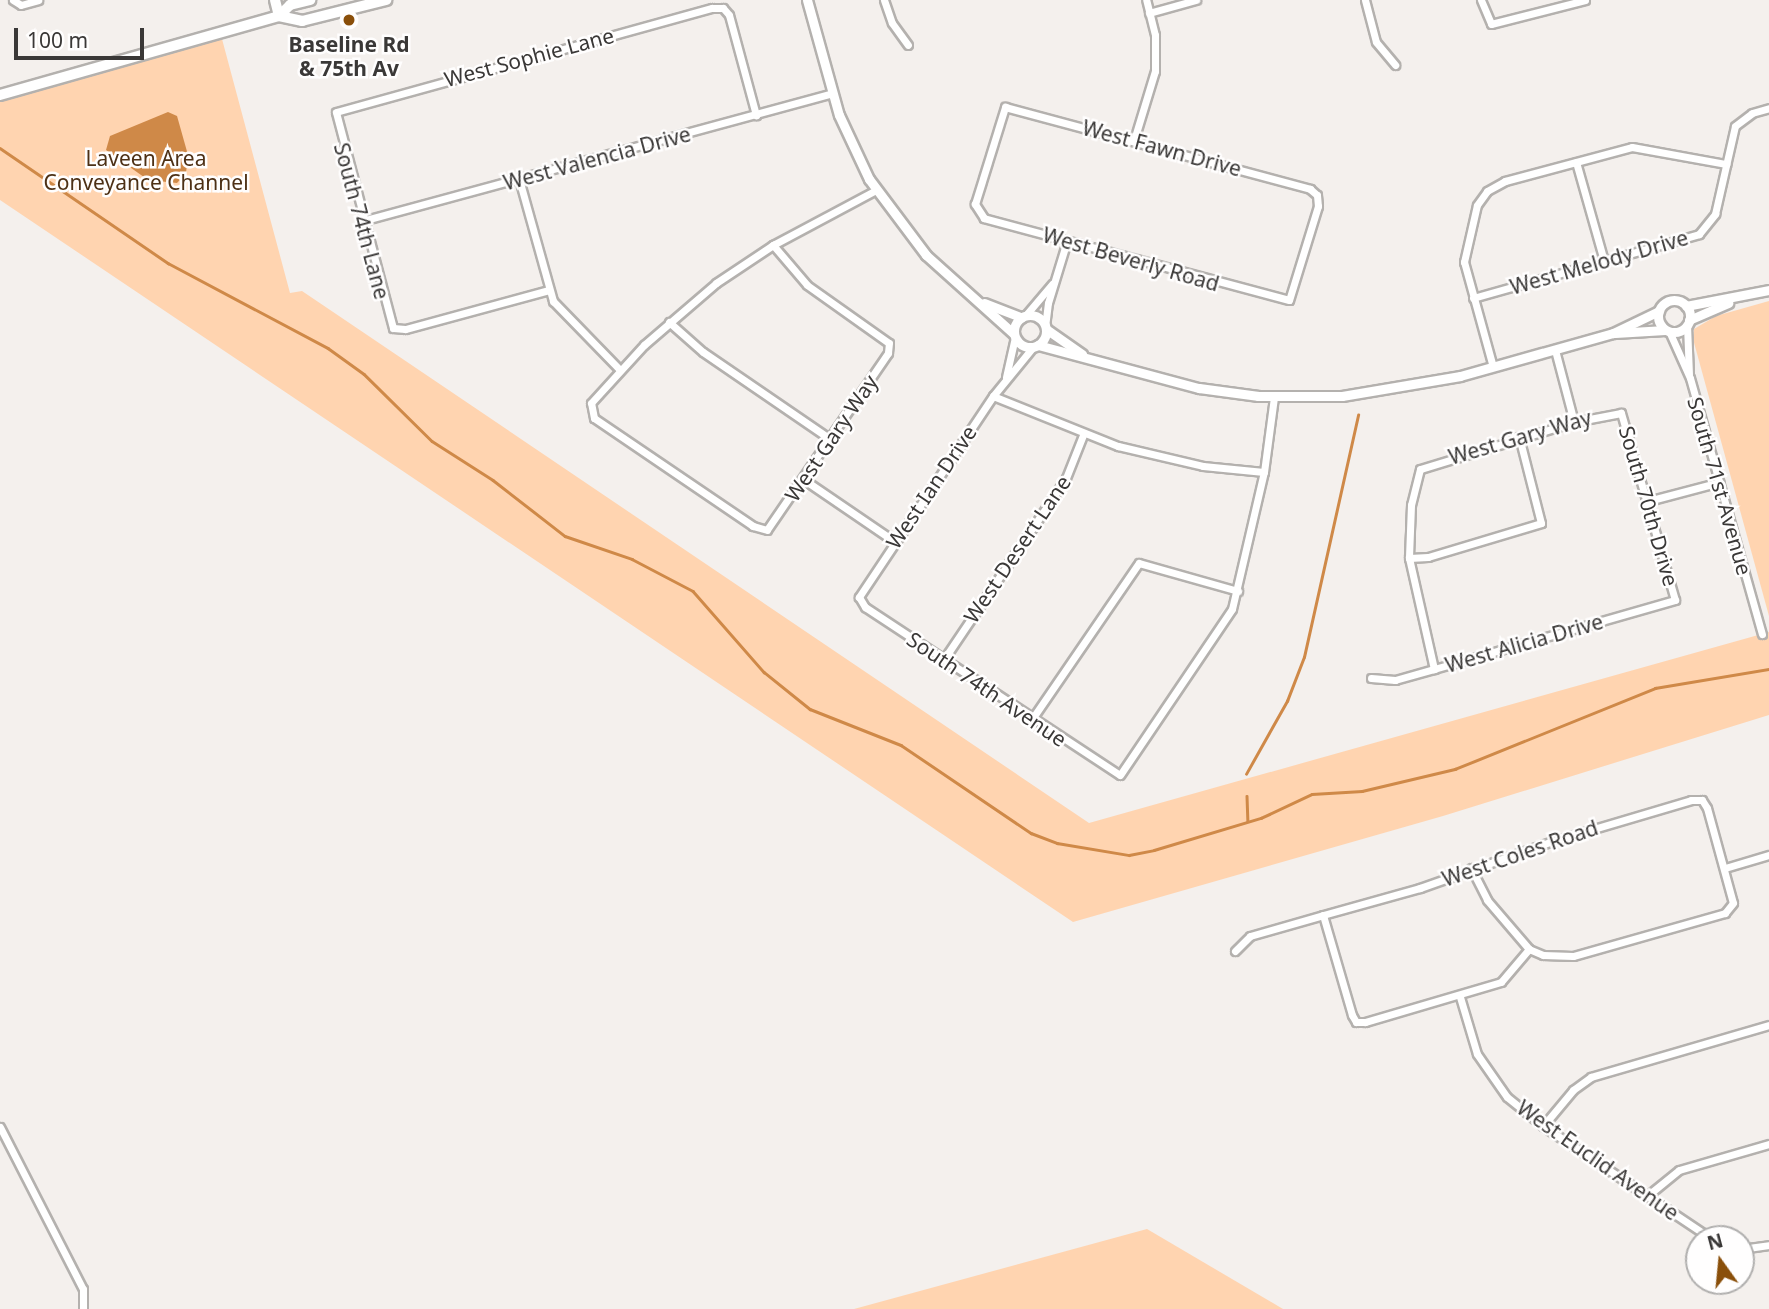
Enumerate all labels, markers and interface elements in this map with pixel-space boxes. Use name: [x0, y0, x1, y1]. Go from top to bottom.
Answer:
marker: Baseline Rd & 75th Av: [341, 12, 357, 28]
scale bar: [18, 14, 147, 58]
street label: West Sophie Lane: [441, 22, 617, 92]
text: 100 m: [27, 26, 88, 54]
place label: Baseline Rd & 75th Av: [289, 31, 409, 81]
street label: West Fawn Drive: [1080, 115, 1244, 181]
street label: West Valencia Drive: [501, 121, 693, 195]
street label: South 74th Lane: [329, 140, 395, 302]
park label: Laveen Area Conveyance Channel: [43, 145, 249, 195]
street label: West Beverly Road: [1040, 222, 1222, 296]
street label: West Melody Drive: [1507, 225, 1691, 299]
street label: West Gary Way: [779, 370, 883, 506]
street label: South 71st Avenue: [1683, 394, 1757, 578]
street label: West Gary Way: [1446, 405, 1594, 469]
street label: West Ian Drive: [880, 421, 982, 553]
street label: South 70th Drive: [1614, 423, 1684, 589]
street label: West Desert Lane: [958, 470, 1076, 628]
street label: West Alicia Drive: [1442, 608, 1606, 678]
street label: South 74th Avenue: [902, 626, 1072, 752]
street label: West Coles Road: [1439, 815, 1601, 891]
street label: West Euclid Avenue: [1512, 1095, 1684, 1225]
north arrow: [1685, 1225, 1755, 1295]
text: N: [1704, 1227, 1726, 1256]

